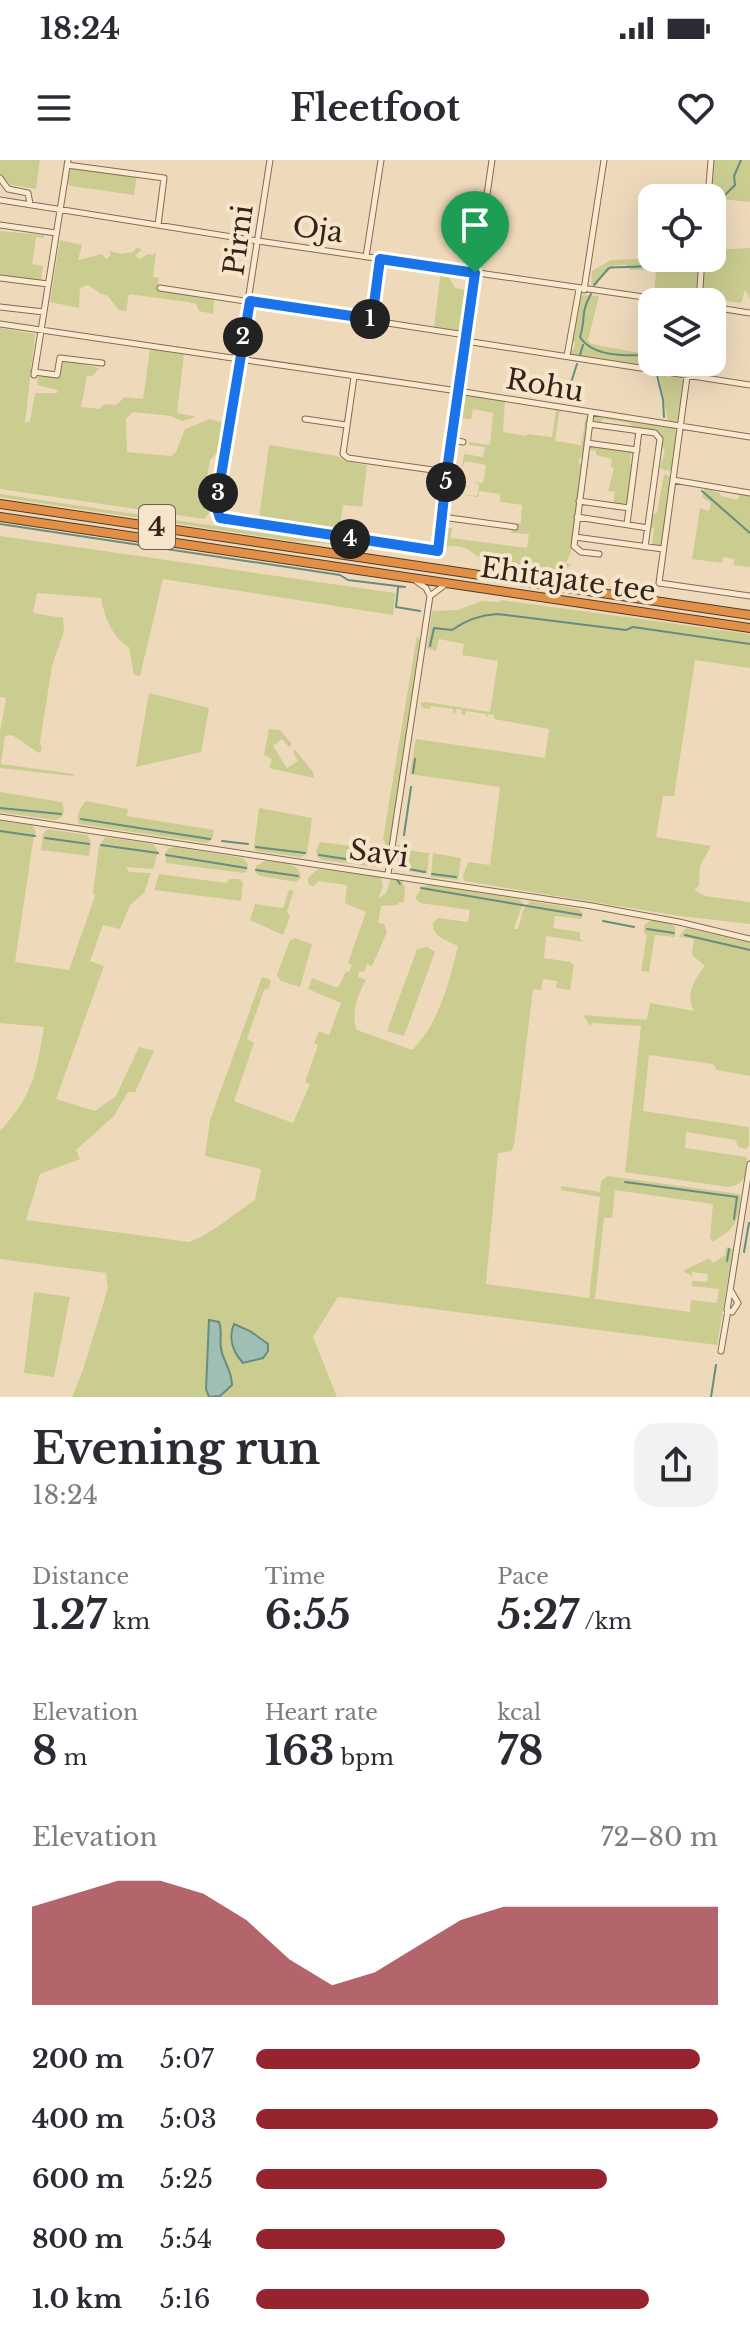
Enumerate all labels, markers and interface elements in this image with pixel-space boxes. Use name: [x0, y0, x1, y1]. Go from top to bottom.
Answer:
text: 18:24: [40, 10, 120, 47]
icon: menu: [32, 86, 76, 130]
text: Fleetfoot: [290, 86, 460, 131]
icon: heart: [674, 86, 718, 130]
map controls: [638, 184, 726, 376]
button: locate: [638, 184, 726, 272]
pin: [441, 191, 509, 273]
street label: Pirni: [216, 202, 261, 278]
icon: arrive: [453, 203, 497, 247]
street label: Oja: [290, 209, 346, 250]
button: layers: [638, 288, 726, 376]
pin: 1: [350, 299, 390, 339]
text: 1: [365, 305, 375, 332]
pin: 2: [223, 317, 263, 357]
text: 2: [236, 323, 250, 350]
street label: Rohu: [503, 361, 587, 410]
pin: 5: [426, 462, 466, 502]
text: 5: [439, 468, 453, 495]
pin: 3: [198, 473, 238, 513]
text: 3: [211, 479, 225, 506]
road number: 4: [139, 505, 175, 549]
pin: 4: [330, 519, 370, 559]
text: 4: [343, 525, 357, 552]
street label: Ehitajate tee: [478, 550, 658, 609]
street label: Savi: [347, 832, 411, 875]
text: Evening run: [32, 1421, 320, 1476]
button: share: [634, 1423, 718, 1507]
text: 18:24: [32, 1479, 98, 1511]
text: Distance: [32, 1563, 129, 1590]
text: Time: [265, 1563, 325, 1590]
text: Pace: [497, 1563, 549, 1590]
text: 1.27: [32, 1590, 107, 1640]
text: 6:55: [265, 1590, 351, 1640]
text: 5:27: [497, 1590, 579, 1640]
text: km: [107, 1608, 150, 1635]
text: /km: [579, 1608, 632, 1635]
text: Elevation: [32, 1699, 138, 1726]
text: Heart rate: [265, 1699, 378, 1726]
text: kcal: [497, 1699, 541, 1726]
text: 8: [32, 1726, 57, 1776]
text: 163: [265, 1726, 335, 1776]
text: 78: [497, 1726, 543, 1776]
text: m: [57, 1744, 87, 1771]
text: bpm: [335, 1744, 394, 1771]
text: Elevation: [32, 1821, 158, 1853]
text: 72–80 m: [600, 1821, 718, 1853]
text: 200 m: [32, 2043, 124, 2075]
text: 5:07: [160, 2043, 214, 2075]
text: 400 m: [32, 2103, 124, 2135]
text: 5:03: [160, 2103, 217, 2135]
text: 600 m: [32, 2163, 124, 2195]
text: 5:25: [160, 2163, 213, 2195]
text: 800 m: [32, 2223, 123, 2255]
text: 5:54: [160, 2223, 212, 2255]
text: 1.0 km: [32, 2283, 122, 2315]
text: 5:16: [160, 2283, 211, 2315]

